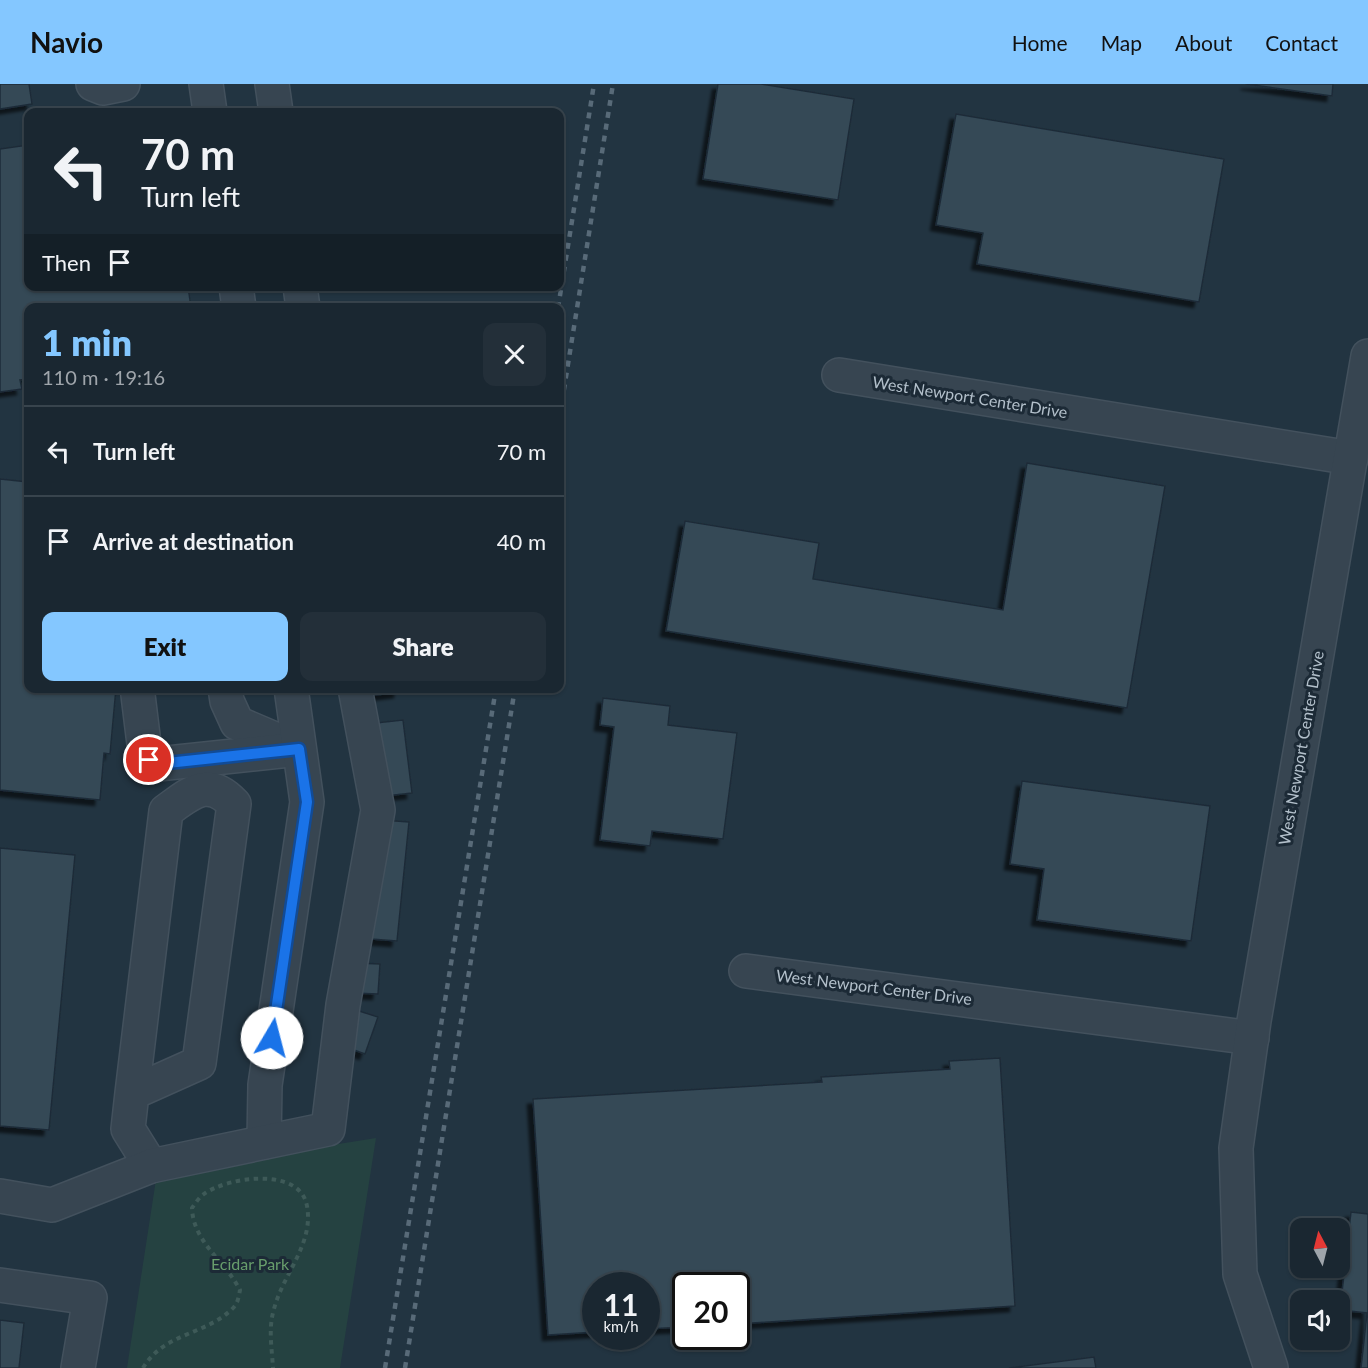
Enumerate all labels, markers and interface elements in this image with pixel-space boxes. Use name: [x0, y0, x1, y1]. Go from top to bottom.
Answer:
text: Navio: [30, 25, 103, 59]
text: Home: [1012, 30, 1068, 55]
text: Map: [1101, 30, 1142, 55]
text: About: [1175, 30, 1232, 55]
text: Contact: [1265, 30, 1338, 55]
text: 70 m: [141, 129, 235, 179]
icon: left: [42, 132, 120, 210]
text: Turn left: [141, 180, 240, 213]
icon: arrive: [103, 246, 136, 279]
text: Then: [42, 249, 91, 276]
text: 1 min: [42, 320, 132, 364]
button: close: [483, 323, 546, 386]
text: 110 m · 19:16: [42, 365, 165, 389]
street label: West Newport Center Drive: [871, 372, 1069, 421]
icon: left: [42, 435, 75, 468]
text: Turn left: [93, 438, 175, 465]
text: 70 m: [497, 438, 546, 465]
icon: arrive: [42, 525, 75, 558]
text: Arrive at destination: [93, 528, 294, 555]
text: 40 m: [497, 528, 546, 555]
button: Exit: [42, 612, 288, 681]
button: Share: [300, 612, 546, 681]
street label: West Newport Center Drive: [1274, 649, 1327, 847]
pin: [123, 734, 174, 785]
icon: arrive: [132, 743, 165, 776]
street label: West Newport Center Drive: [775, 965, 973, 1008]
position arrow: [240, 1006, 304, 1070]
north arrow: [1290, 1218, 1350, 1278]
map controls: [1290, 1218, 1350, 1350]
park label: Ecidar Park: [211, 1254, 290, 1273]
speed limit sign: 20: [672, 1272, 750, 1350]
text: 11: [604, 1286, 638, 1322]
button: sound: [1290, 1290, 1350, 1350]
text: km/h: [603, 1317, 639, 1335]

